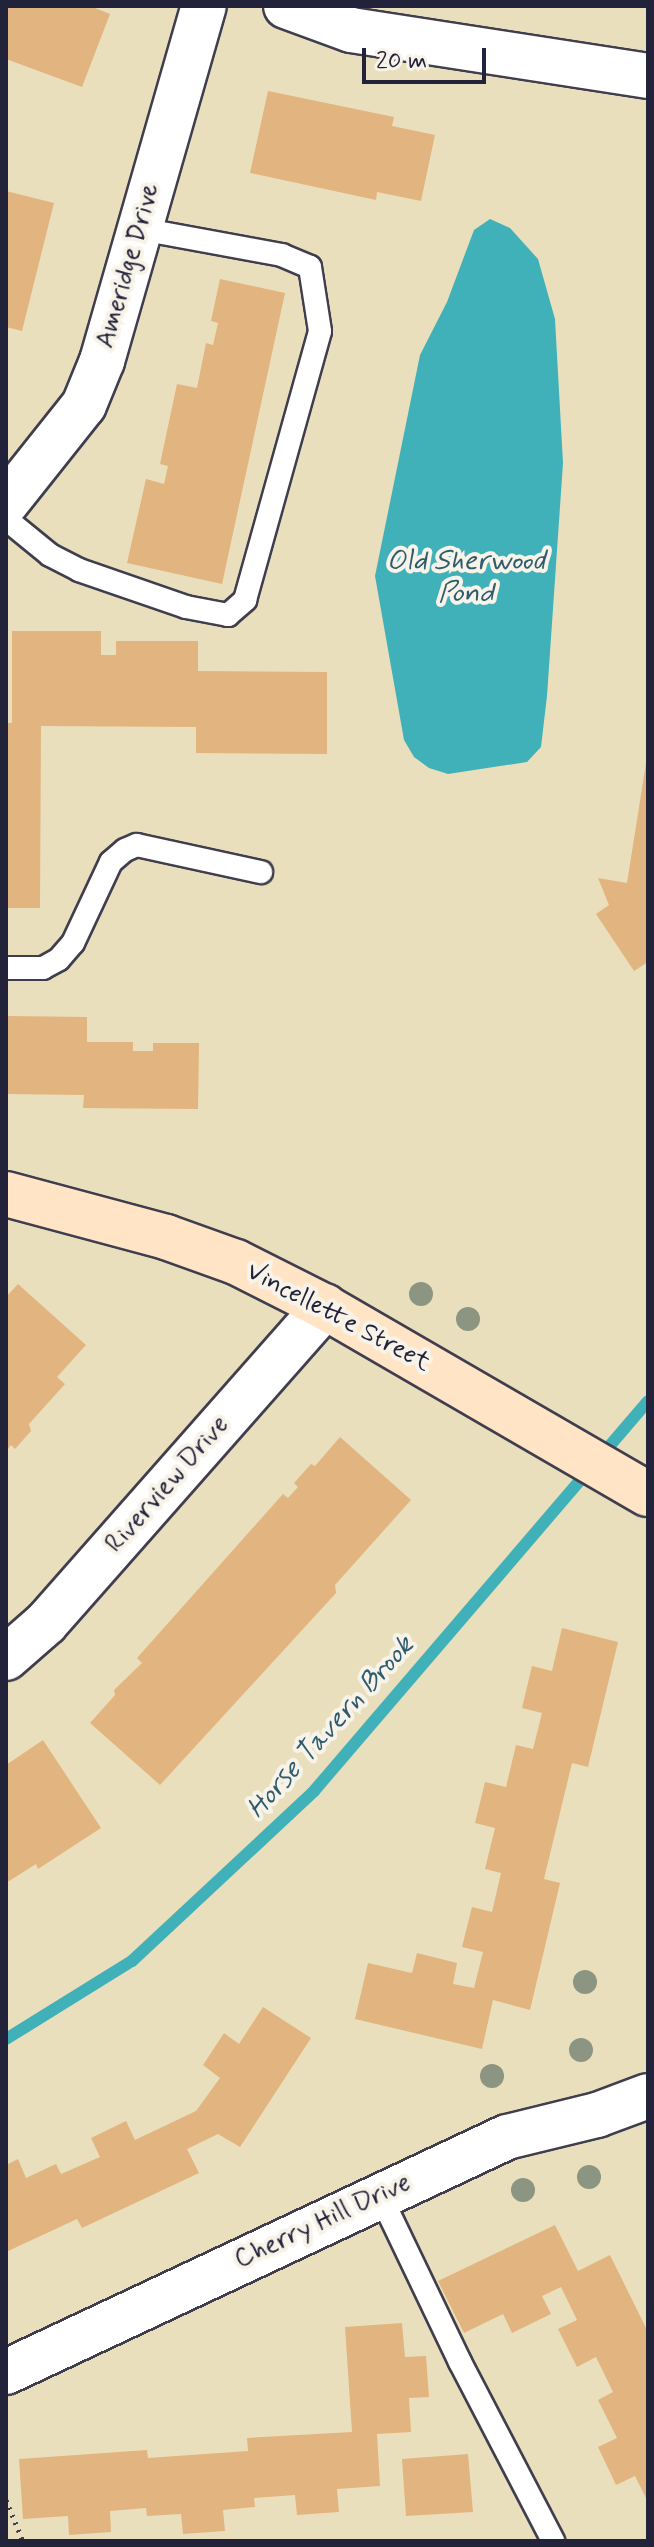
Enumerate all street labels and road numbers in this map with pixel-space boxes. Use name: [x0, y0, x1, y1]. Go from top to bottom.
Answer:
street label: Ameridge Drive: [91, 181, 167, 351]
street label: Vincellette Street: [240, 1256, 436, 1380]
street label: Riverview Drive: [101, 1411, 235, 1559]
street label: Cherry Hill Drive: [232, 2168, 414, 2276]

